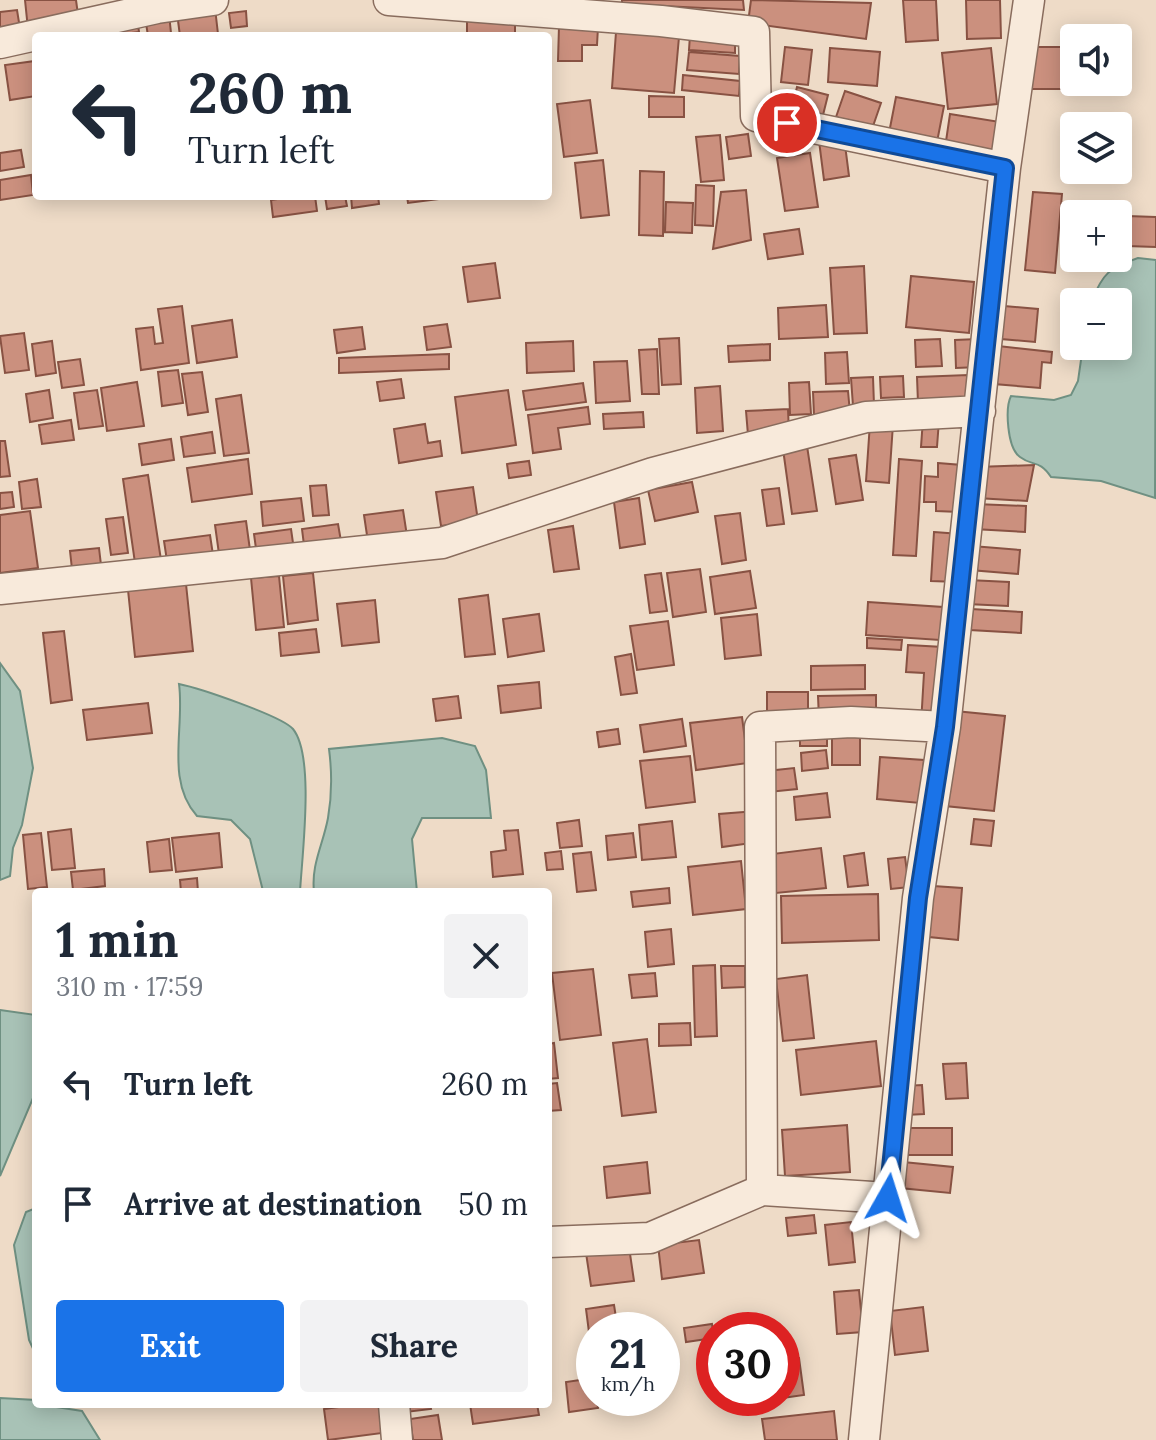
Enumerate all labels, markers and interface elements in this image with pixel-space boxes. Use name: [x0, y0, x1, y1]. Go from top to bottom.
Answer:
map controls: [1060, 24, 1132, 360]
button: sound: [1060, 24, 1132, 96]
text: 260 m: [188, 57, 352, 128]
icon: left: [56, 64, 160, 168]
pin: [753, 89, 821, 157]
icon: arrive: [765, 101, 809, 145]
button: layers: [1060, 112, 1132, 184]
text: Turn left: [188, 127, 335, 173]
button: +: [1060, 200, 1132, 272]
button: −: [1060, 288, 1132, 360]
text: 1 min: [56, 909, 179, 970]
button: close: [444, 914, 528, 998]
text: 310 m · 17:59: [56, 970, 204, 1003]
icon: left: [56, 1062, 100, 1106]
text: Turn left: [124, 1065, 252, 1103]
text: 260 m: [441, 1065, 528, 1103]
position arrow: [846, 1156, 930, 1240]
icon: arrive: [56, 1182, 100, 1226]
text: Arrive at destination: [124, 1185, 422, 1223]
text: 50 m: [458, 1185, 528, 1223]
button: Exit: [56, 1300, 284, 1392]
button: Share: [300, 1300, 528, 1392]
speed limit sign: 30: [696, 1312, 800, 1416]
text: 21: [609, 1328, 647, 1379]
text: km/h: [601, 1371, 655, 1396]

